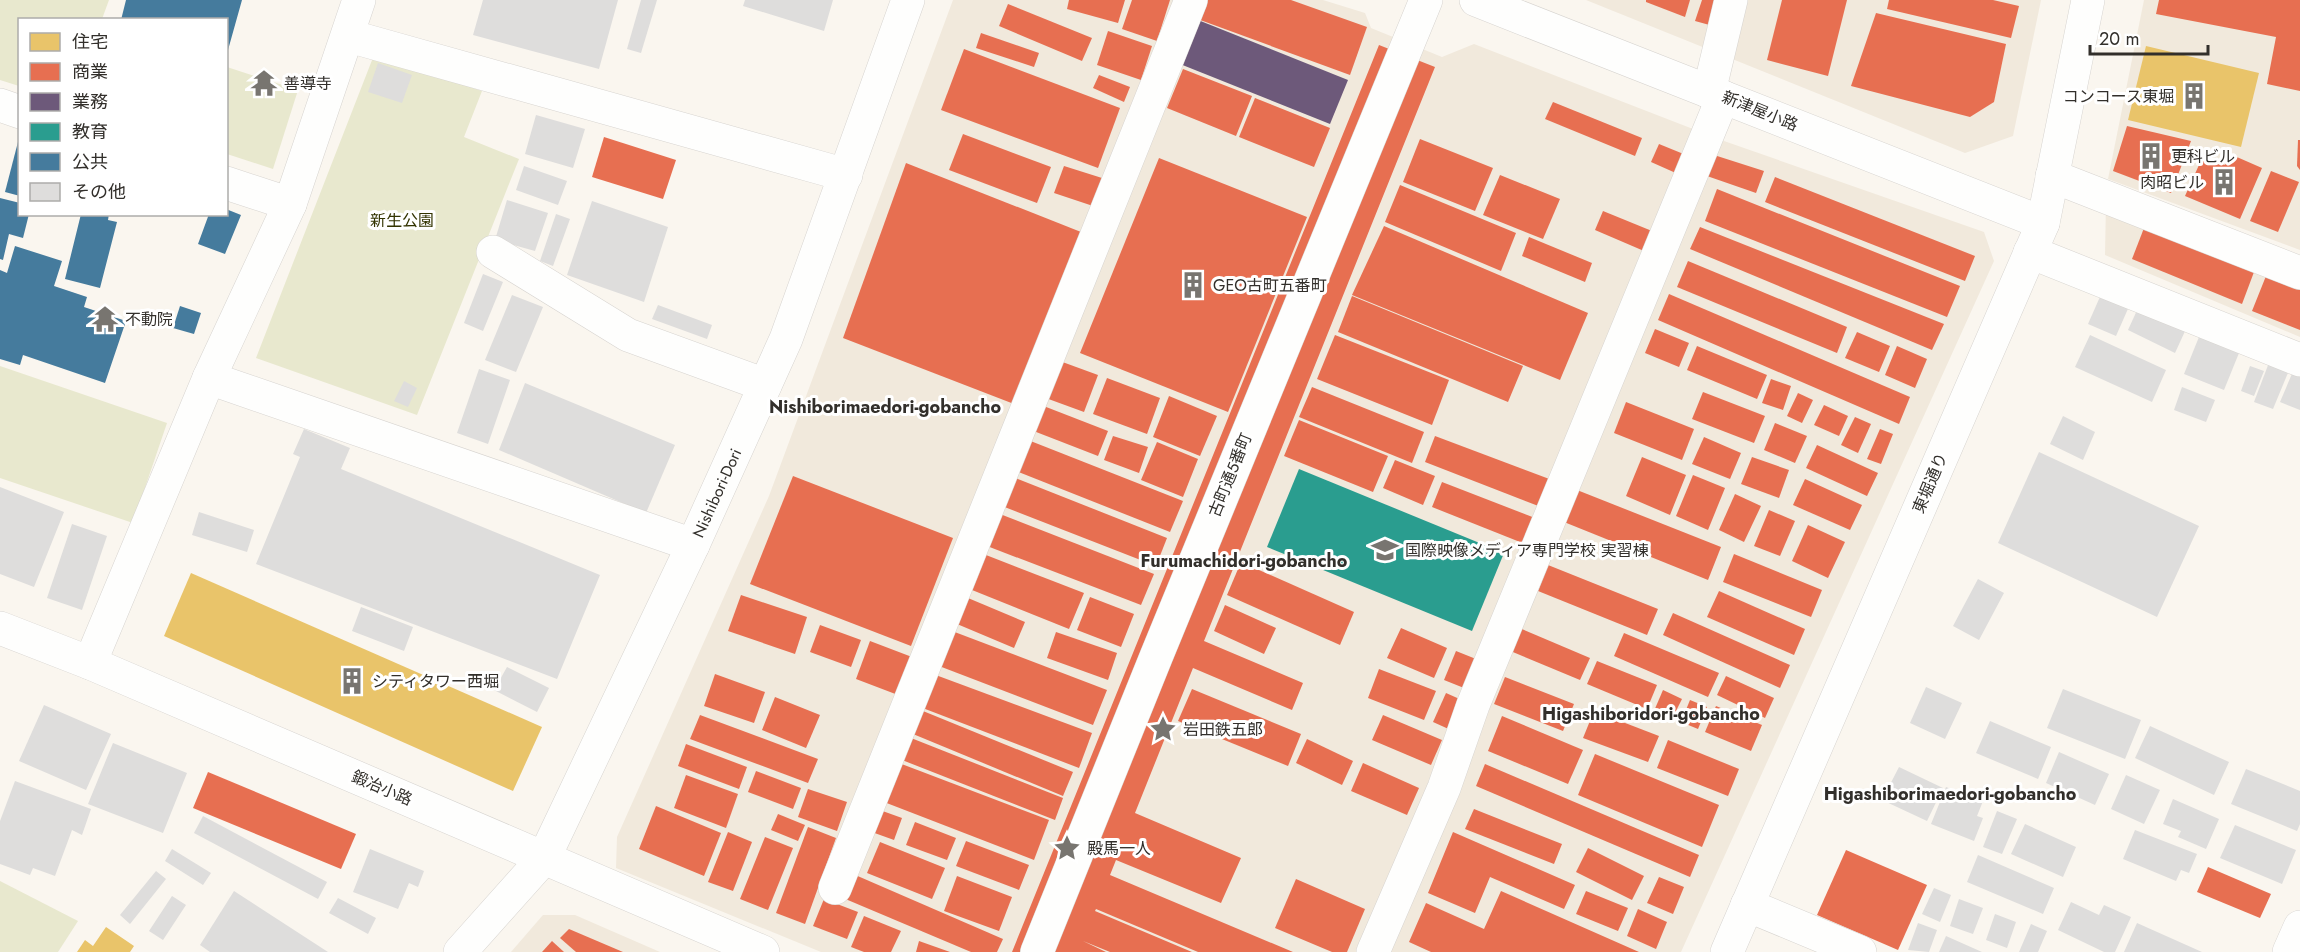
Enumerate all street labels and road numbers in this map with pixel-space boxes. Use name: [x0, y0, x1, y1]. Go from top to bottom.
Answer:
street label: 新津屋小路: [1719, 85, 1801, 137]
street label: 古町通5番町: [1203, 429, 1257, 521]
street label: Nishibori-Dori: [686, 444, 747, 541]
street label: 東堀通り: [1907, 449, 1953, 517]
street label: 鍛冶小路: [348, 765, 416, 811]

